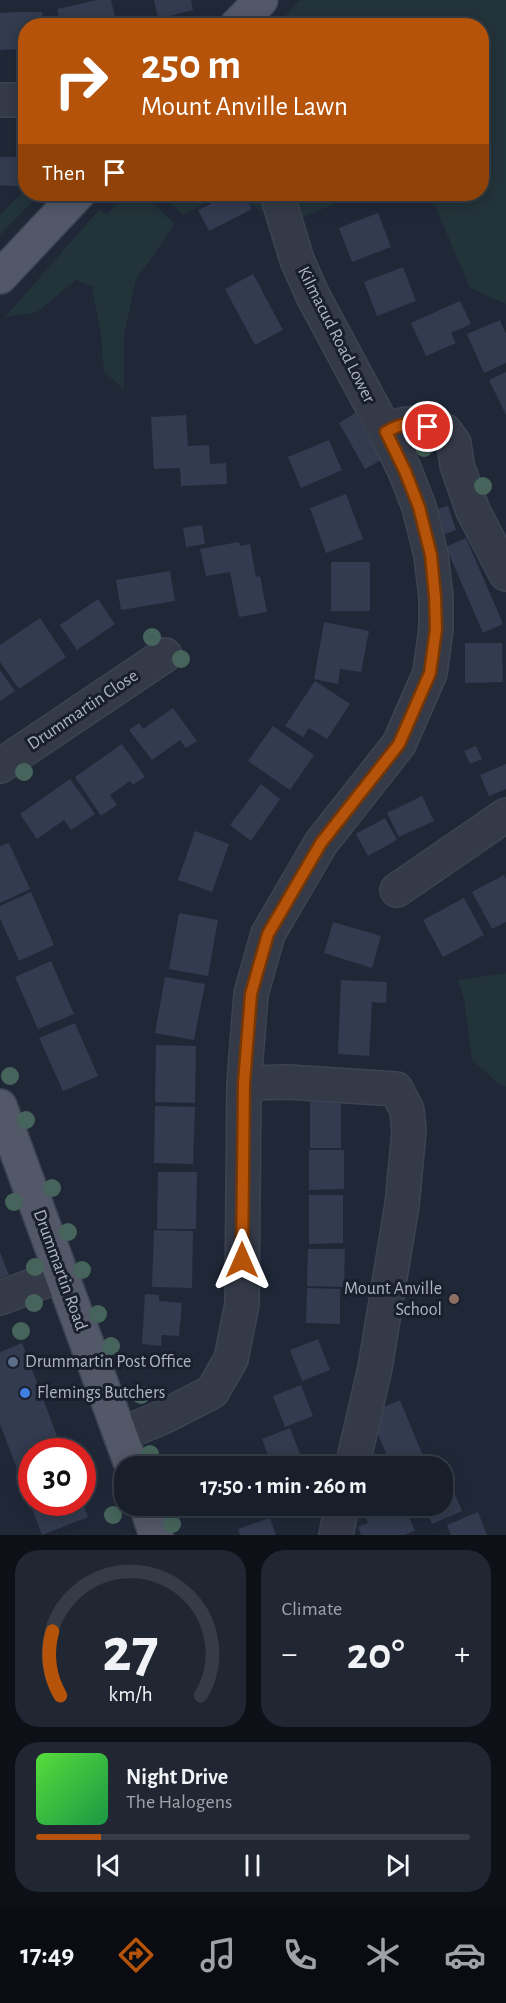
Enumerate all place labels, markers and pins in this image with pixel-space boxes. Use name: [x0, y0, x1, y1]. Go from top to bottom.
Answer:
pin: [402, 401, 453, 452]
place label: Mount Anville School: [344, 1280, 442, 1319]
marker: Mount Anville School: [447, 1292, 461, 1306]
place label: Drummartin Post Office: [25, 1353, 191, 1371]
marker: Drummartin Post Office: [6, 1355, 20, 1369]
place label: Flemings Butchers: [37, 1384, 165, 1402]
marker: Flemings Butchers: [18, 1386, 32, 1400]

